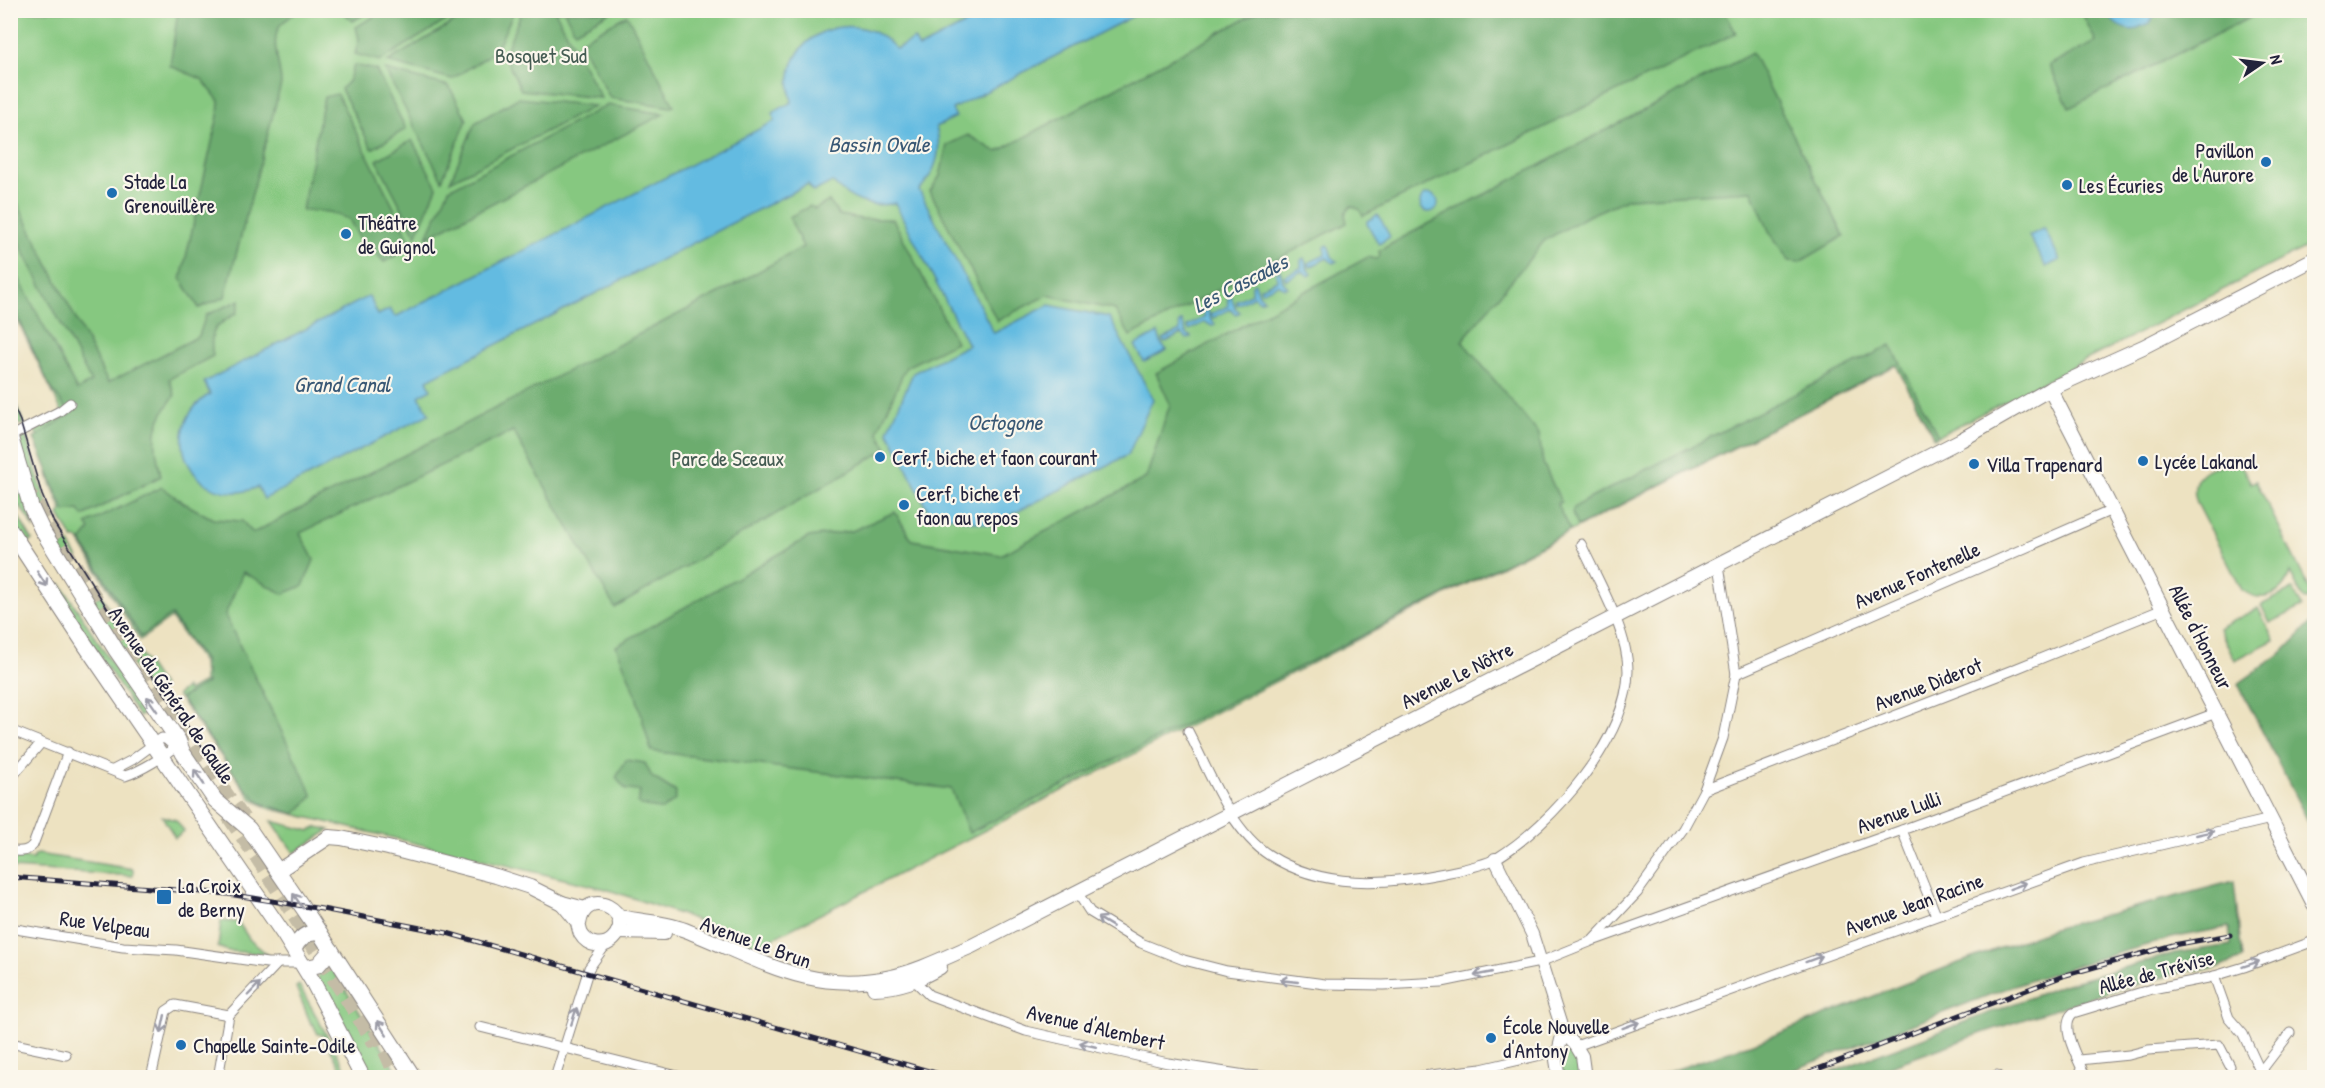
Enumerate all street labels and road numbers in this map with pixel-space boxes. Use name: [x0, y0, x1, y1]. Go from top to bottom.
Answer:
street label: Avenue Fontenelle: [1850, 534, 1984, 616]
street label: Allée d'Honneur: [2162, 579, 2240, 695]
street label: Avenue du Général de Gaulle: [102, 601, 242, 789]
street label: Avenue Le Nôtre: [1396, 634, 1518, 716]
street label: Avenue Diderot: [1870, 650, 1987, 718]
street label: Avenue Lulli: [1853, 783, 1945, 841]
street label: Avenue Jean Racine: [1841, 866, 1987, 942]
street label: Rue Velpeau: [58, 903, 153, 945]
street label: Avenue Le Brun: [697, 909, 815, 975]
street label: Allée de Trévise: [2095, 943, 2217, 1001]
street label: Avenue d'Alembert: [1024, 997, 1168, 1057]

